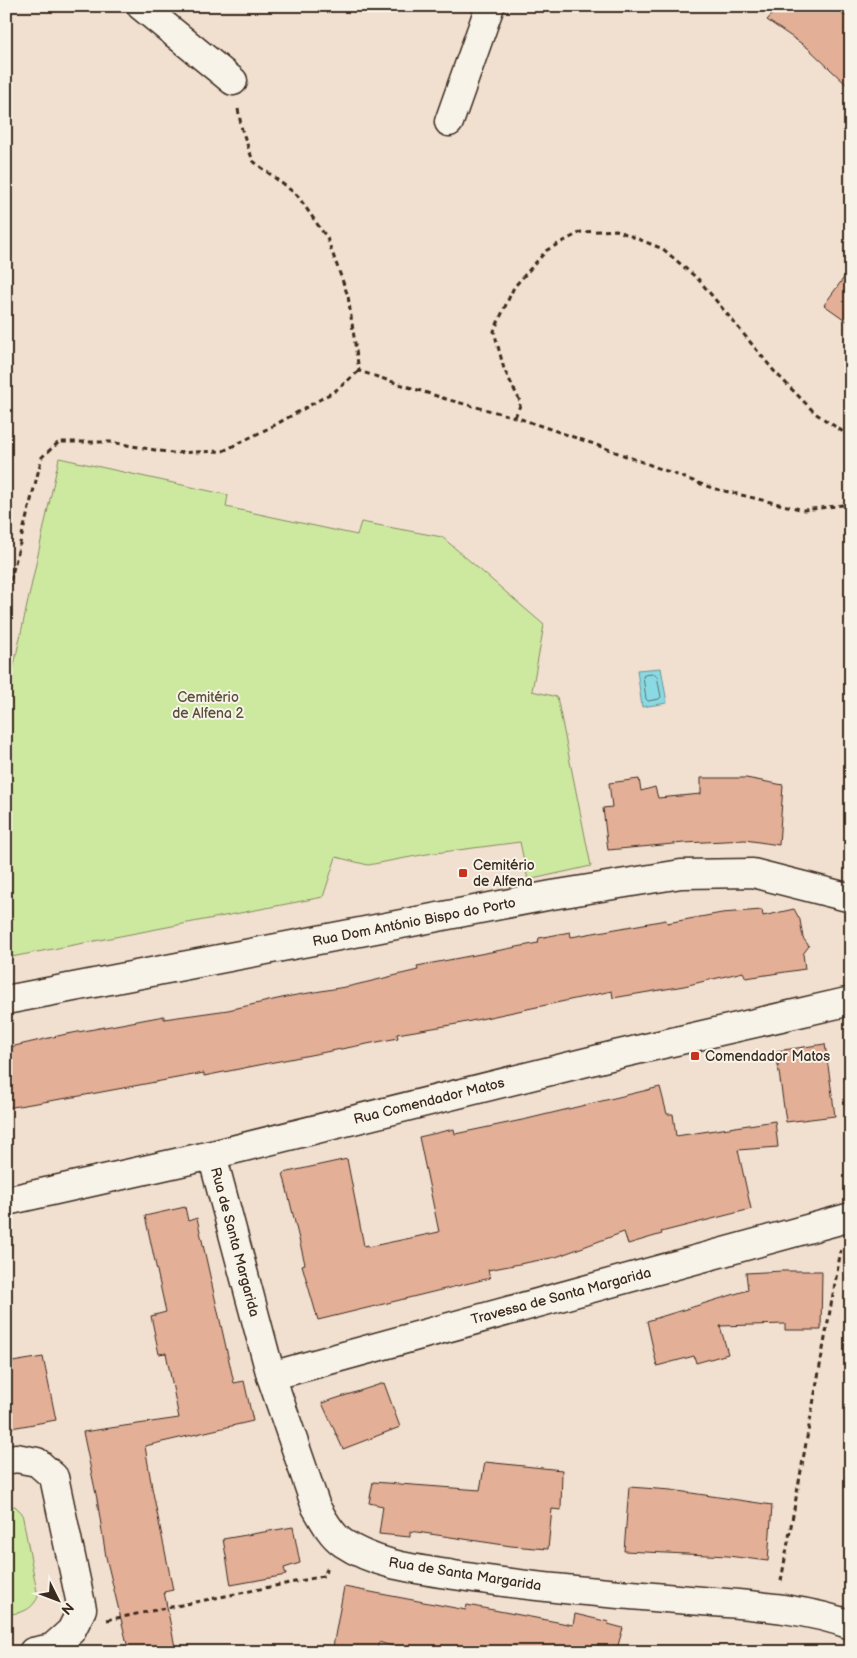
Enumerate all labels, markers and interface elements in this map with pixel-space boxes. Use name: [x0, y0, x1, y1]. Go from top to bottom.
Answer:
park label: Cemitério de Alfena 2: [172, 689, 245, 722]
place label: Cemitério de Alfena: [473, 857, 535, 890]
marker: Cemitério de Alfena: [457, 867, 469, 879]
street label: Rua Dom António Bispo do Porto: [311, 894, 517, 950]
place label: Comendador Matos: [705, 1048, 830, 1065]
marker: Comendador Matos: [689, 1050, 701, 1062]
street label: Rua Comendador Matos: [352, 1074, 506, 1128]
street label: Rua de Santa Margarida: [207, 1165, 263, 1319]
street label: Travessa de Santa Margarida: [469, 1264, 653, 1328]
street label: Rua de Santa Margarida: [387, 1554, 543, 1594]
north arrow: [32, 1576, 82, 1626]
text: N: [57, 1599, 77, 1618]

